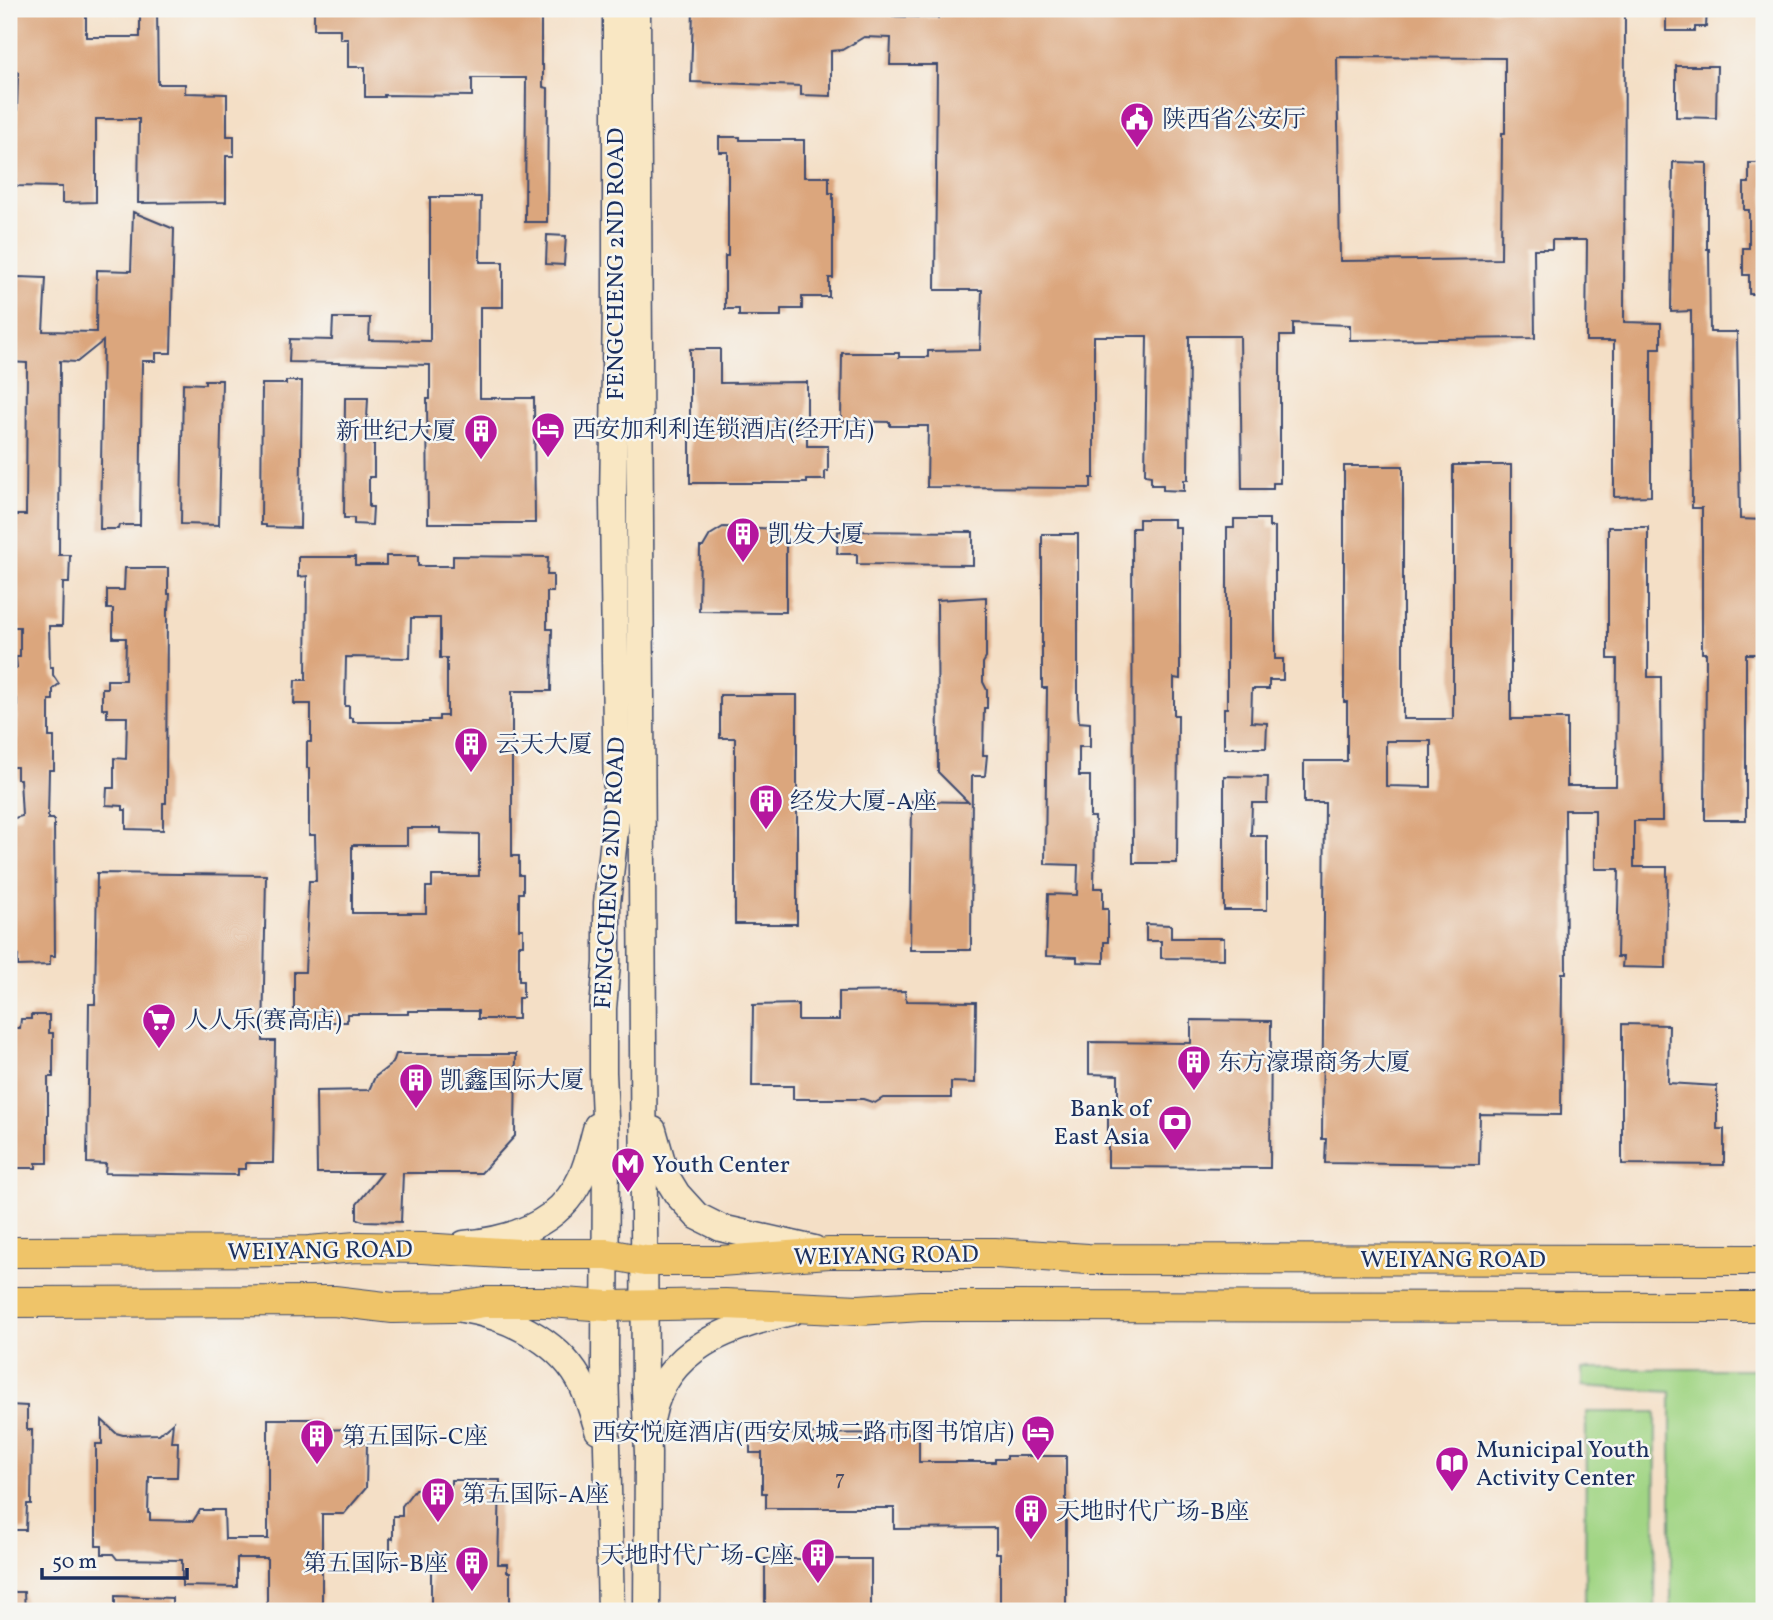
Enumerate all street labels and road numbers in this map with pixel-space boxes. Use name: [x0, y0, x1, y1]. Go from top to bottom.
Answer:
street label: FENGCHENG 2ND ROAD: [600, 128, 634, 400]
street label: FENGCHENG 2ND ROAD: [587, 736, 635, 1010]
street label: WEIYANG ROAD: [227, 1233, 413, 1271]
street label: WEIYANG ROAD: [793, 1238, 979, 1276]
street label: WEIYANG ROAD: [1360, 1244, 1546, 1278]

